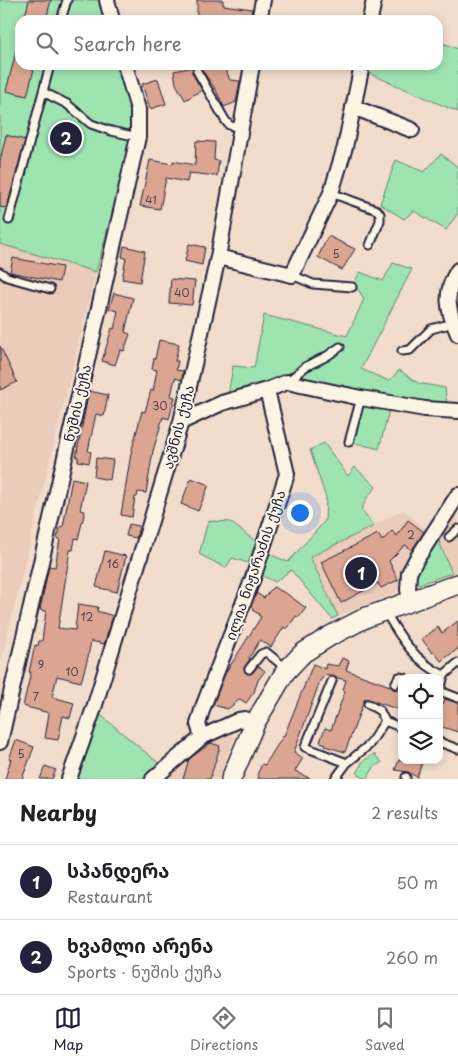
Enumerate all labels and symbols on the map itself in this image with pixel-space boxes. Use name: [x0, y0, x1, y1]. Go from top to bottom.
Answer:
pin: 2: [50, 119, 82, 157]
house number: 41: [145, 191, 157, 208]
house number: 5: [332, 245, 340, 262]
house number: 40: [174, 284, 190, 301]
street label: ნუშის ქუჩა: [58, 362, 96, 444]
street label: ავშნის ქუჩა: [157, 383, 199, 471]
house number: 30: [152, 397, 168, 414]
street label: ილია ნიჟარაძის ქუჩა: [219, 487, 291, 643]
your location: [287, 500, 313, 526]
house number: 2: [407, 526, 415, 543]
pin: 1: [345, 554, 377, 592]
house number: 16: [107, 555, 120, 572]
house number: 12: [81, 608, 94, 625]
house number: 9: [38, 656, 44, 673]
house number: 10: [66, 663, 78, 680]
house number: 7: [33, 688, 39, 705]
house number: 5: [17, 745, 25, 762]

